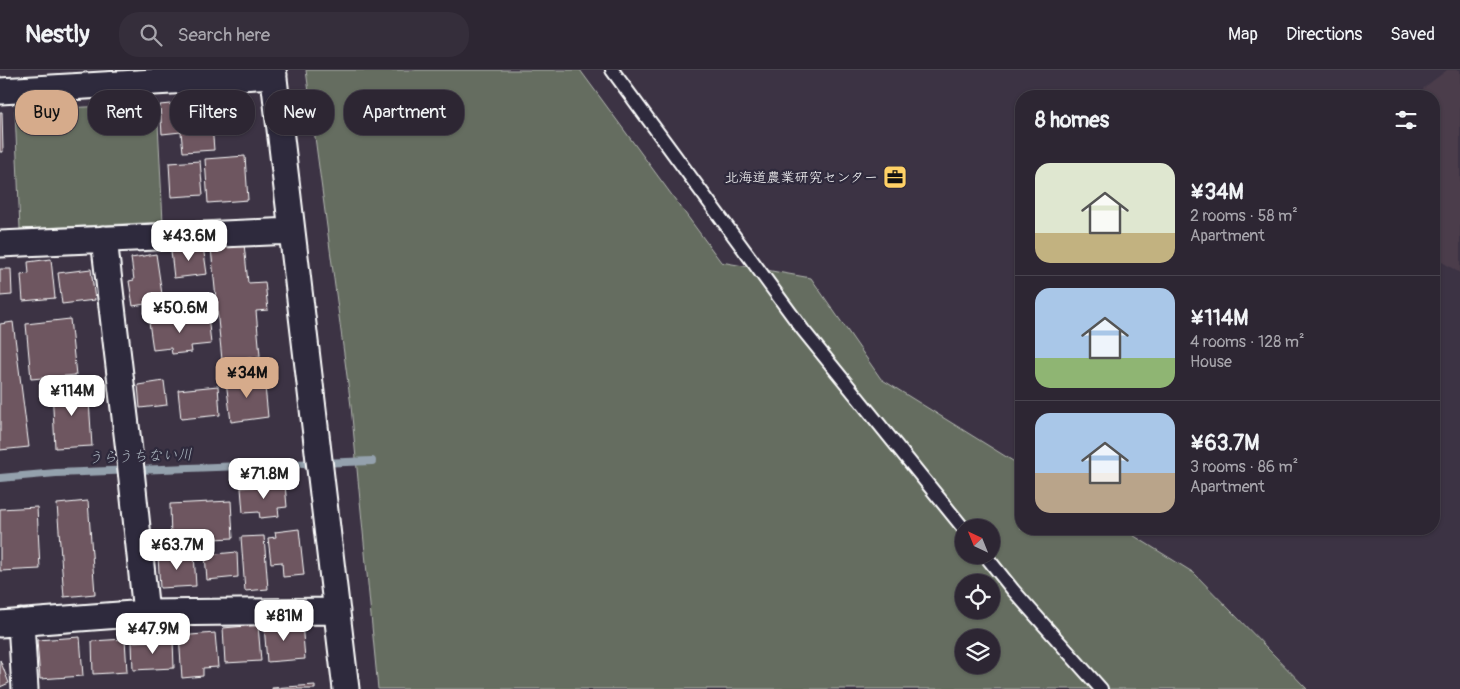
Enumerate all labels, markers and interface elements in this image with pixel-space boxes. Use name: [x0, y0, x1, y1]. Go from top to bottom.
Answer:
search box: [119, 12, 469, 57]
text: Nestly: [25, 20, 89, 49]
icon: search: [137, 21, 165, 49]
text: Search here: [177, 23, 270, 47]
text: Map: [1228, 23, 1258, 46]
text: Directions: [1286, 23, 1362, 46]
text: Saved: [1390, 23, 1435, 46]
chip: Buy: [15, 90, 78, 135]
chip: Rent: [88, 90, 160, 135]
chip: Filters: [170, 90, 255, 135]
chip: New: [265, 90, 334, 135]
chip: Apartment: [344, 90, 464, 135]
icon: filters: [1392, 106, 1420, 134]
text: 8 homes: [1035, 107, 1109, 134]
office icon: 北海道農業研究センター: [882, 164, 908, 190]
place label: 北海道農業研究センター: [725, 169, 878, 186]
text: ¥34M: [1190, 179, 1244, 206]
icon: home: [1075, 183, 1135, 243]
text: 2 rooms · 58 m²: [1190, 206, 1298, 226]
pin: ¥43.6M: [148, 220, 230, 262]
text: ¥43.6M: [162, 226, 216, 246]
text: Apartment: [1190, 226, 1265, 246]
pin: ¥50.6M: [139, 292, 221, 334]
text: ¥50.6M: [152, 298, 208, 318]
text: ¥114M: [1190, 305, 1248, 332]
icon: home: [1075, 308, 1135, 368]
text: 4 rooms · 128 m²: [1190, 332, 1305, 352]
text: House: [1190, 352, 1232, 372]
pin: ¥34M: [217, 356, 277, 399]
text: ¥34M: [227, 363, 267, 383]
pin: ¥114M: [37, 374, 107, 417]
text: ¥114M: [50, 381, 94, 401]
text: ¥63.7M: [1190, 430, 1259, 457]
icon: home: [1075, 433, 1135, 493]
water label: うらうちない川: [87, 445, 193, 468]
text: 3 rooms · 86 m²: [1190, 457, 1298, 477]
pin: ¥71.8M: [223, 458, 305, 500]
text: ¥71.8M: [240, 464, 288, 484]
text: Apartment: [1190, 477, 1265, 497]
north arrow: [955, 519, 1000, 564]
map controls: [955, 519, 1000, 674]
pin: ¥63.7M: [136, 528, 218, 571]
text: ¥63.7M: [151, 535, 203, 555]
button: locate: [955, 574, 1000, 619]
pin: ¥81M: [254, 600, 314, 642]
text: ¥81M: [266, 606, 302, 626]
pin: ¥47.9M: [112, 612, 194, 655]
text: ¥47.9M: [127, 619, 179, 639]
button: layers: [955, 629, 1000, 674]

